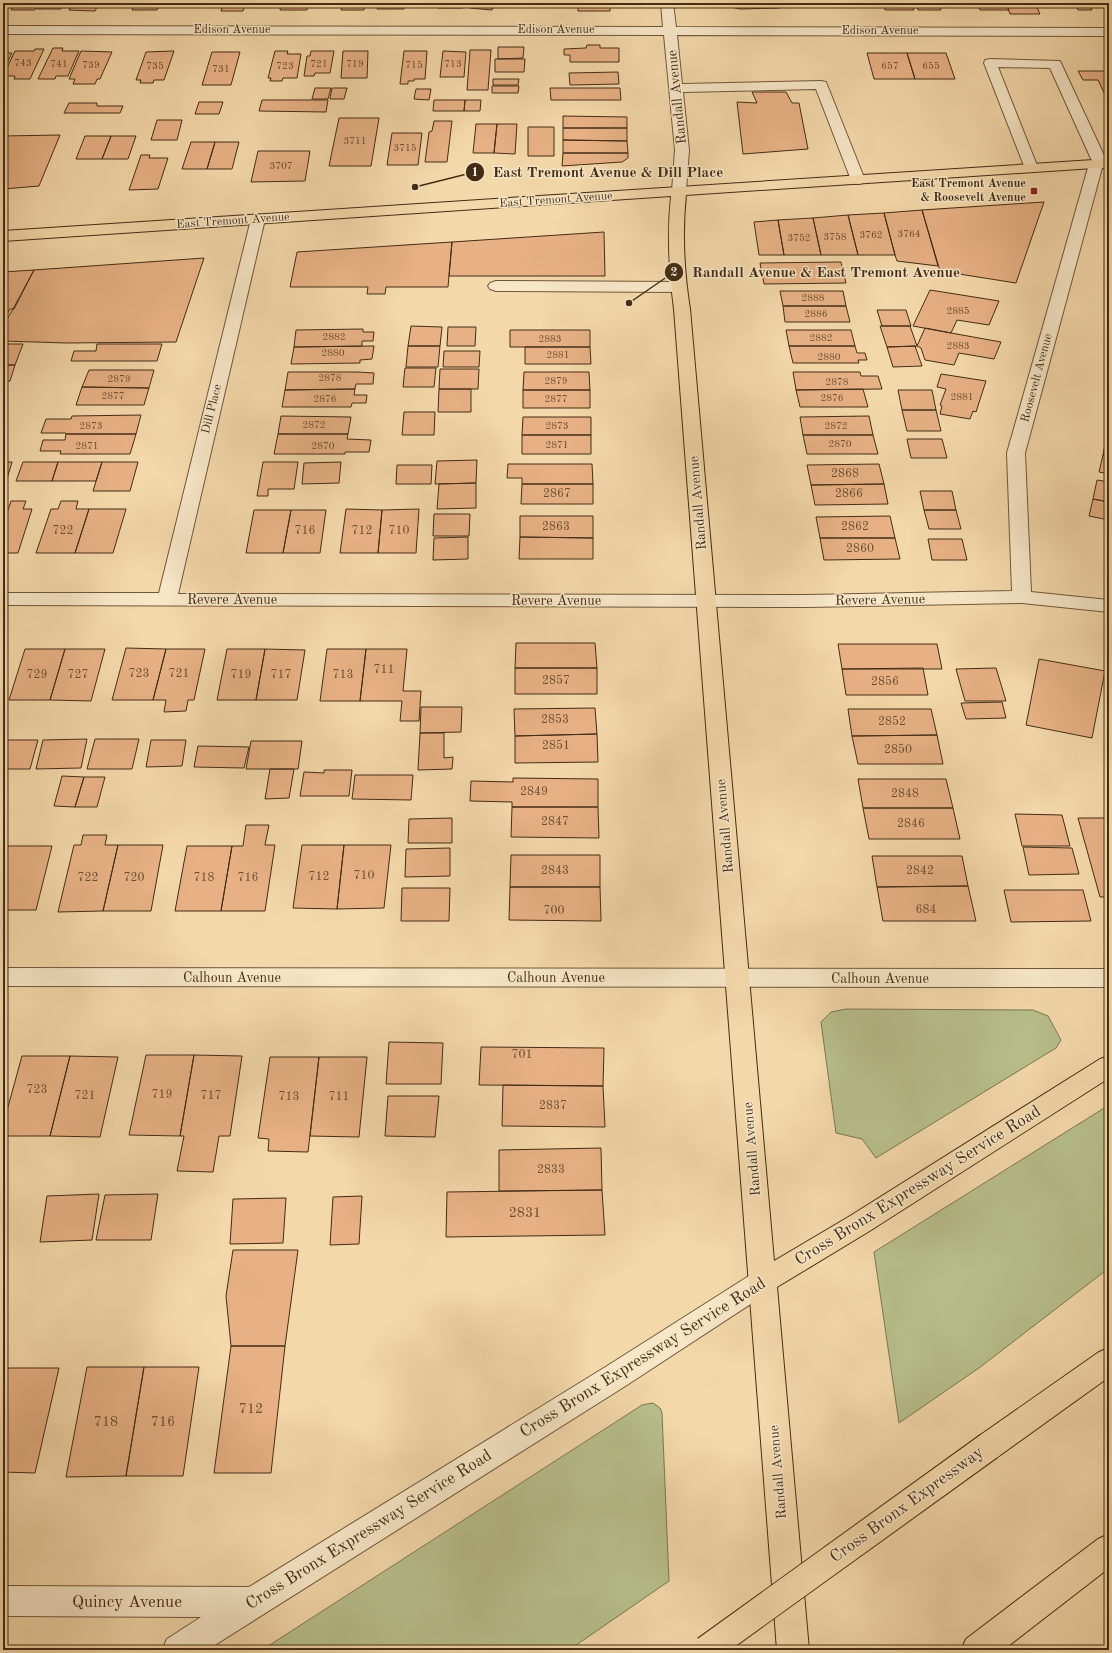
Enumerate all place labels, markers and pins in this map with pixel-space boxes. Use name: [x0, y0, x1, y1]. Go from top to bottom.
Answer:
callout: East Tremont Avenue & Dill Place: [465, 159, 732, 186]
place label: East Tremont Avenue & Roosevelt Avenue: [911, 178, 1026, 204]
marker: East Tremont Avenue & Roosevelt Avenue: [1029, 186, 1039, 196]
callout: Randall Avenue & East Tremont Avenue: [664, 258, 968, 285]

